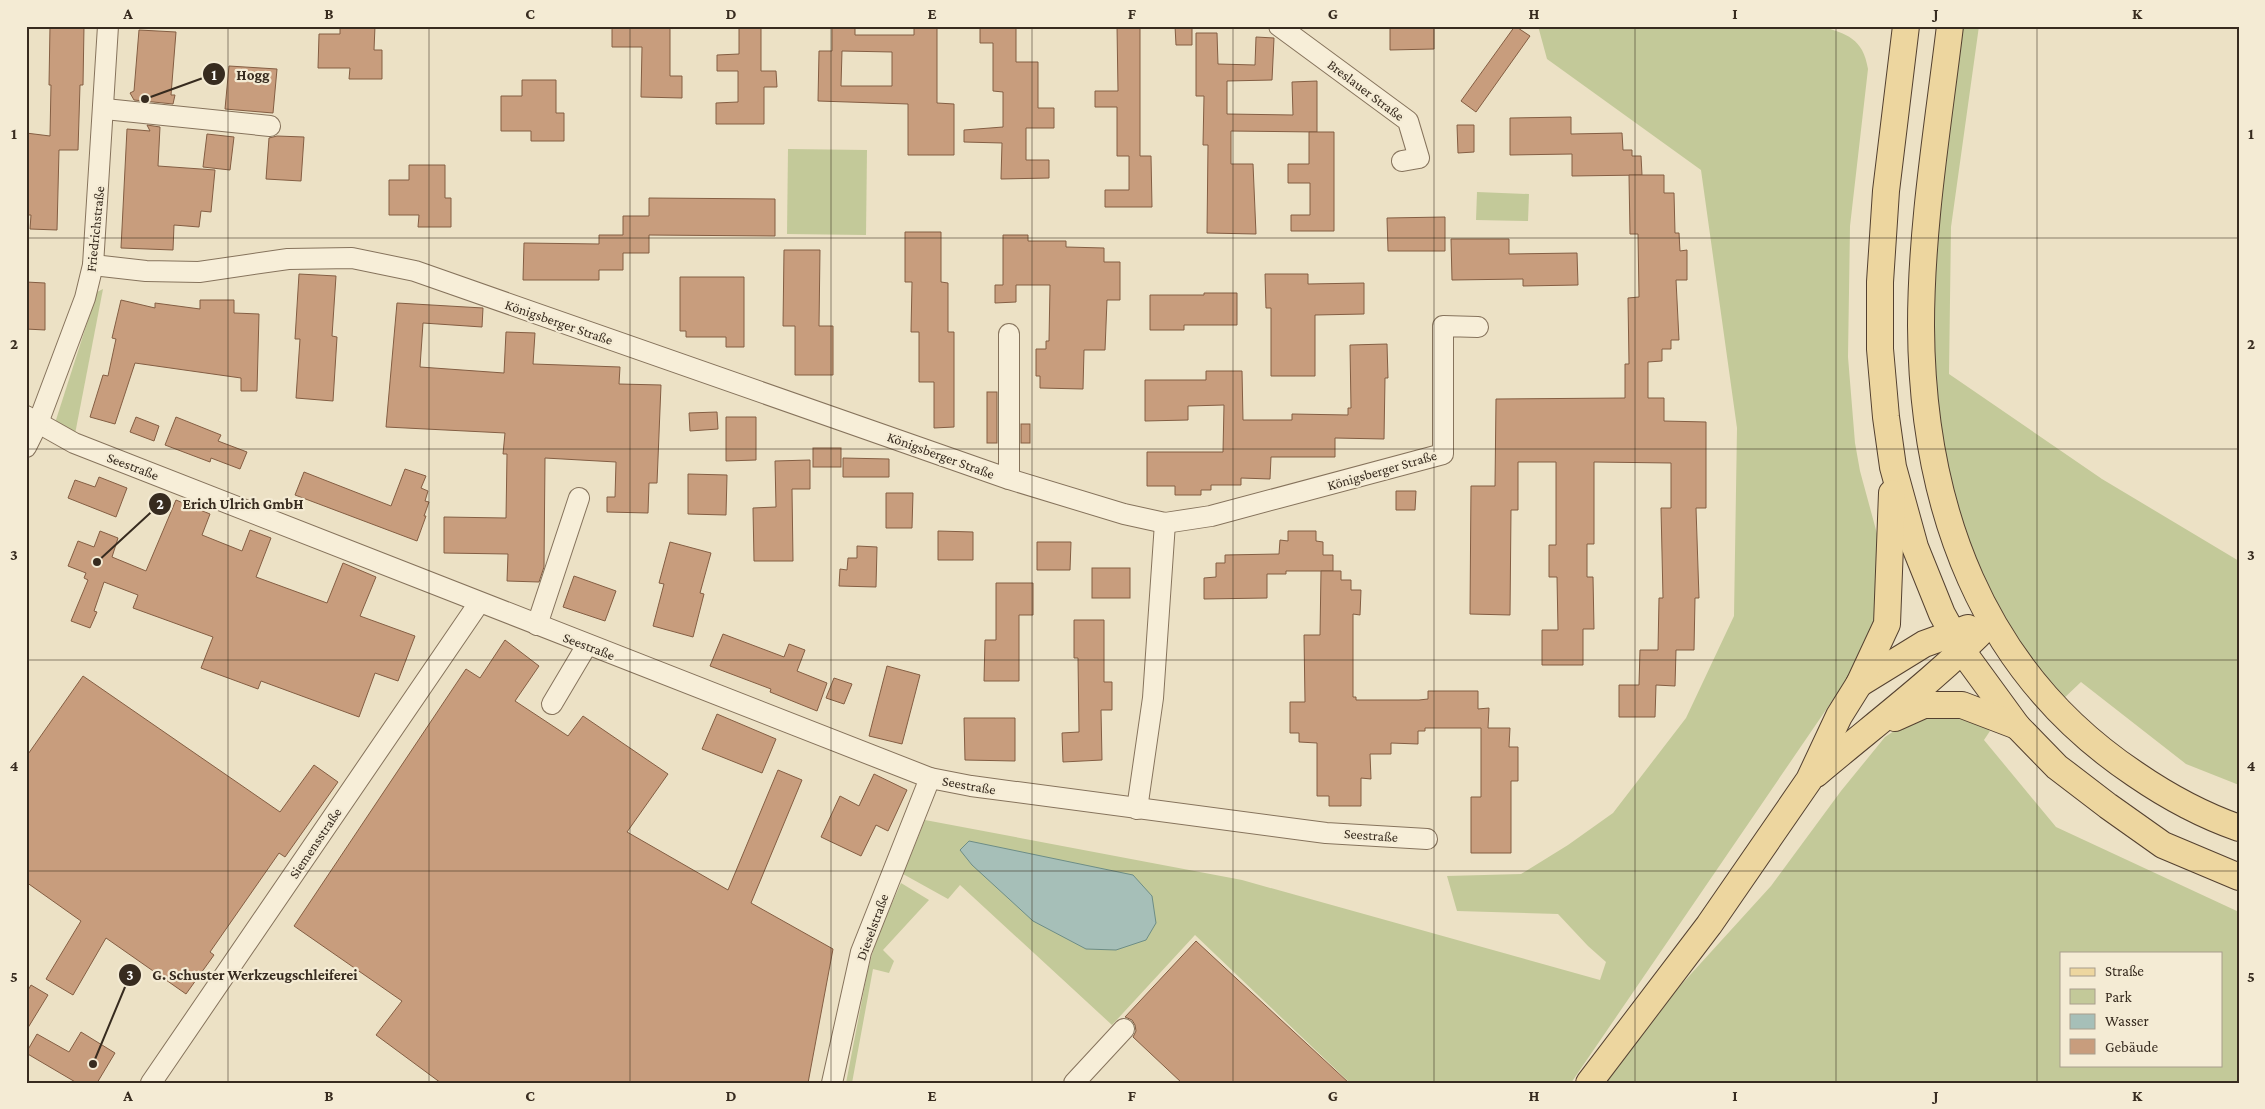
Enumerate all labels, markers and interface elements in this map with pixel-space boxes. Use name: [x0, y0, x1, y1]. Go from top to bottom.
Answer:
text: A: [122, 5, 133, 22]
text: B: [324, 5, 334, 22]
text: C: [525, 5, 535, 22]
text: D: [725, 5, 737, 22]
text: E: [927, 5, 937, 22]
text: F: [1128, 5, 1137, 22]
text: G: [1328, 5, 1338, 22]
text: H: [1529, 5, 1540, 22]
text: I: [1732, 5, 1738, 22]
text: J: [1931, 5, 1939, 22]
text: K: [2132, 5, 2143, 22]
street label: Breslauer Straße: [1325, 56, 1407, 124]
callout: Hogg: [201, 59, 280, 89]
text: 1: [211, 67, 217, 83]
text: Hogg: [236, 67, 270, 83]
text: 1: [11, 125, 17, 142]
text: 1: [2248, 125, 2254, 142]
street label: Friedrichstraße: [83, 185, 107, 273]
street label: Königsberger Straße: [503, 296, 615, 348]
text: 2: [10, 335, 18, 352]
text: 2: [2247, 335, 2255, 352]
street label: Königsberger Straße: [885, 428, 997, 482]
street label: Königsberger Straße: [1325, 447, 1439, 493]
street label: Seestraße: [105, 449, 161, 483]
callout: Erich Ulrich GmbH: [148, 489, 314, 519]
text: 2: [156, 496, 164, 512]
text: Erich Ulrich GmbH: [183, 496, 303, 512]
text: 3: [10, 546, 18, 563]
text: 3: [2247, 546, 2255, 563]
street label: Seestraße: [561, 629, 617, 663]
text: 4: [10, 757, 19, 774]
text: 4: [2247, 757, 2256, 774]
street label: Seestraße: [941, 772, 997, 798]
street label: Siemensstraße: [285, 805, 345, 881]
street label: Seestraße: [1343, 825, 1399, 845]
street label: Dieselstraße: [853, 891, 891, 963]
legend: [2060, 952, 2222, 1066]
callout: G. Schuster Werkzeugschleiferei: [117, 960, 368, 990]
text: Straße: [2105, 963, 2144, 979]
text: 3: [126, 967, 134, 983]
text: G. Schuster Werkzeugschleiferei: [152, 967, 358, 983]
text: 5: [10, 968, 18, 985]
text: 5: [2247, 968, 2255, 985]
text: Park: [2105, 989, 2132, 1005]
text: Wasser: [2105, 1013, 2149, 1029]
text: Gebäude: [2105, 1039, 2159, 1055]
text: A: [122, 1087, 133, 1104]
text: B: [324, 1087, 334, 1104]
text: C: [525, 1087, 535, 1104]
text: D: [725, 1087, 737, 1104]
text: E: [927, 1087, 937, 1104]
text: F: [1128, 1087, 1137, 1104]
text: G: [1328, 1087, 1338, 1104]
text: H: [1529, 1087, 1540, 1104]
text: I: [1732, 1087, 1738, 1104]
text: J: [1931, 1087, 1939, 1104]
text: K: [2132, 1087, 2143, 1104]

